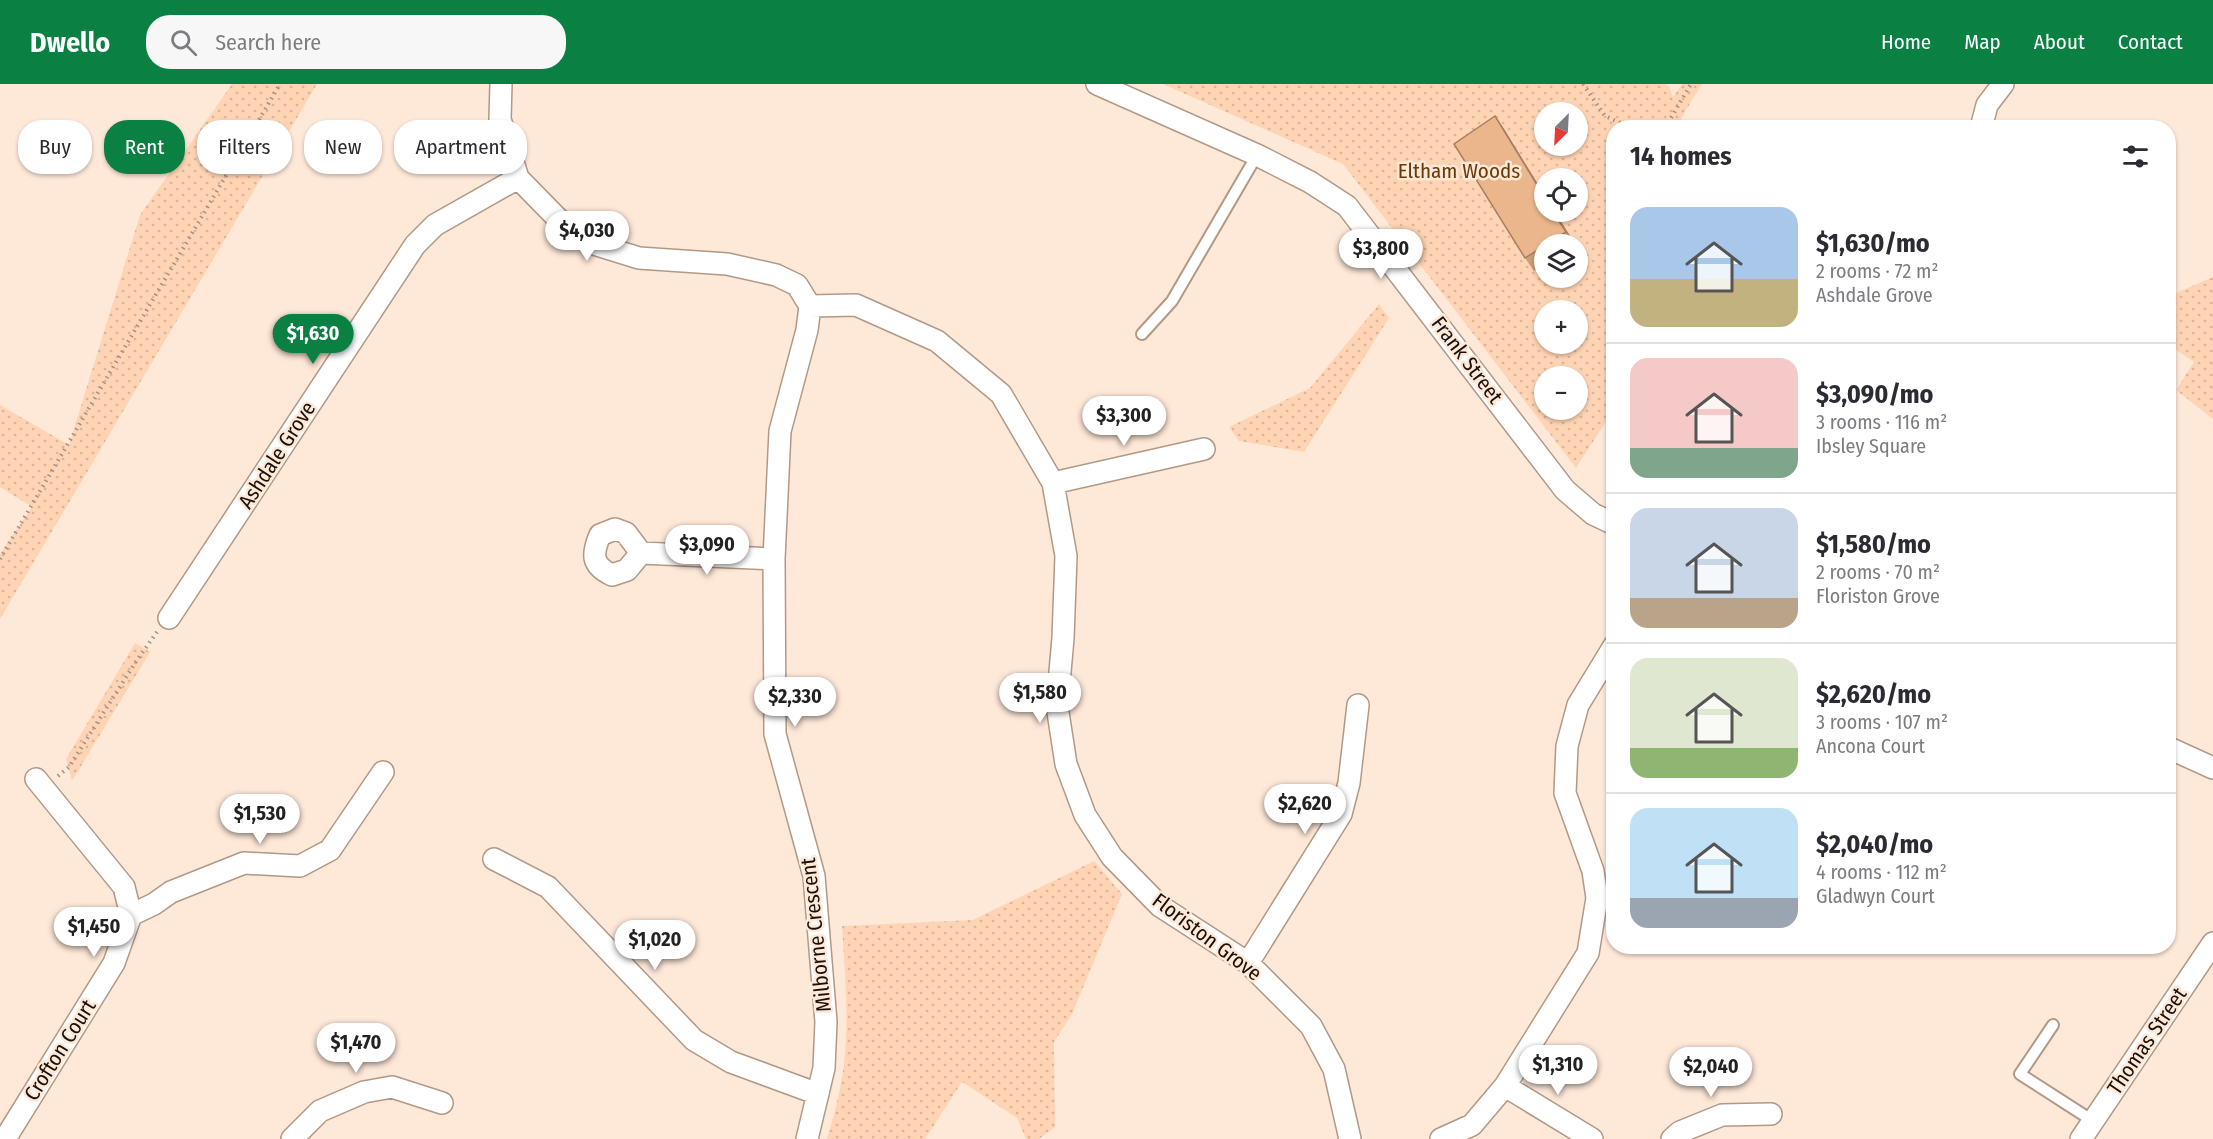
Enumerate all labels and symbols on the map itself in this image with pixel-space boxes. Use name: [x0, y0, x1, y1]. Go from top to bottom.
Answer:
north arrow: [1534, 102, 1588, 156]
park label: Eltham Woods: [1398, 158, 1520, 184]
pin: $4,030: [538, 211, 636, 262]
pin: $3,800: [1332, 229, 1430, 280]
street label: Frank Street: [1426, 311, 1508, 409]
pin: $1,630: [264, 314, 362, 365]
pin: $3,300: [1075, 396, 1173, 447]
street label: Ashdale Grove: [233, 397, 321, 513]
pin: $3,090: [658, 525, 756, 576]
pin: $1,580: [991, 673, 1089, 724]
pin: $2,330: [746, 677, 844, 728]
pin: $2,620: [1256, 784, 1354, 835]
pin: $1,530: [211, 794, 309, 845]
street label: Milborne Crescent: [795, 856, 837, 1013]
street label: Floriston Grove: [1147, 887, 1267, 987]
pin: $1,450: [45, 907, 143, 958]
pin: $1,020: [606, 920, 704, 971]
street label: Thomas Street: [2102, 982, 2192, 1100]
street label: Crofton Court: [19, 994, 101, 1105]
pin: $1,470: [307, 1023, 405, 1074]
pin: $1,310: [1509, 1045, 1607, 1096]
pin: $2,040: [1662, 1047, 1760, 1098]

